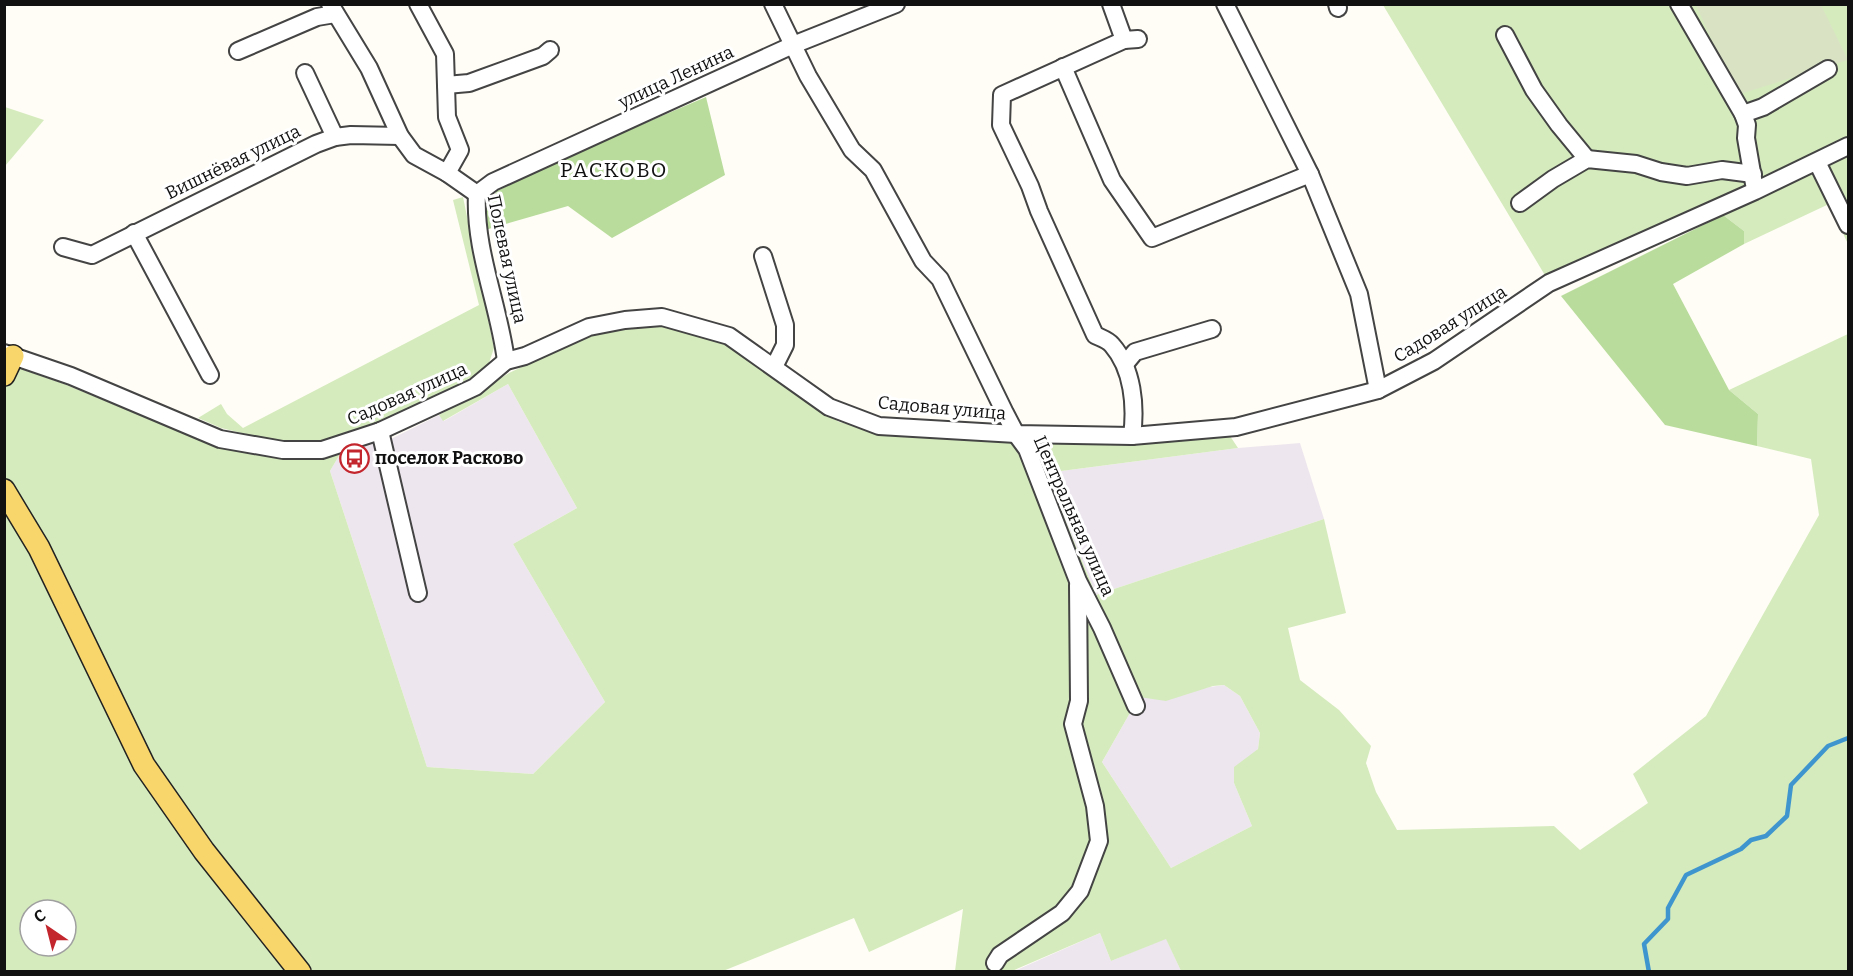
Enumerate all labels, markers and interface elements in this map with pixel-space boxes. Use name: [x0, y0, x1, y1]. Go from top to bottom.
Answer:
street label: улица Ленина: [614, 41, 737, 114]
street label: Вишнёвая улица: [162, 120, 304, 204]
district label: РАСКОВО: [560, 157, 668, 183]
street label: Полевая улица: [483, 193, 531, 325]
street label: Садовая улица: [1390, 280, 1511, 367]
street label: Садовая улица: [344, 358, 470, 430]
street label: Садовая улица: [877, 391, 1007, 425]
street label: Центральная улица: [1029, 432, 1119, 600]
bus stop icon: поселок Расково: [338, 442, 370, 474]
place label: поселок Расково: [375, 447, 523, 469]
north arrow: [18, 898, 78, 958]
text: С: [30, 905, 49, 927]

